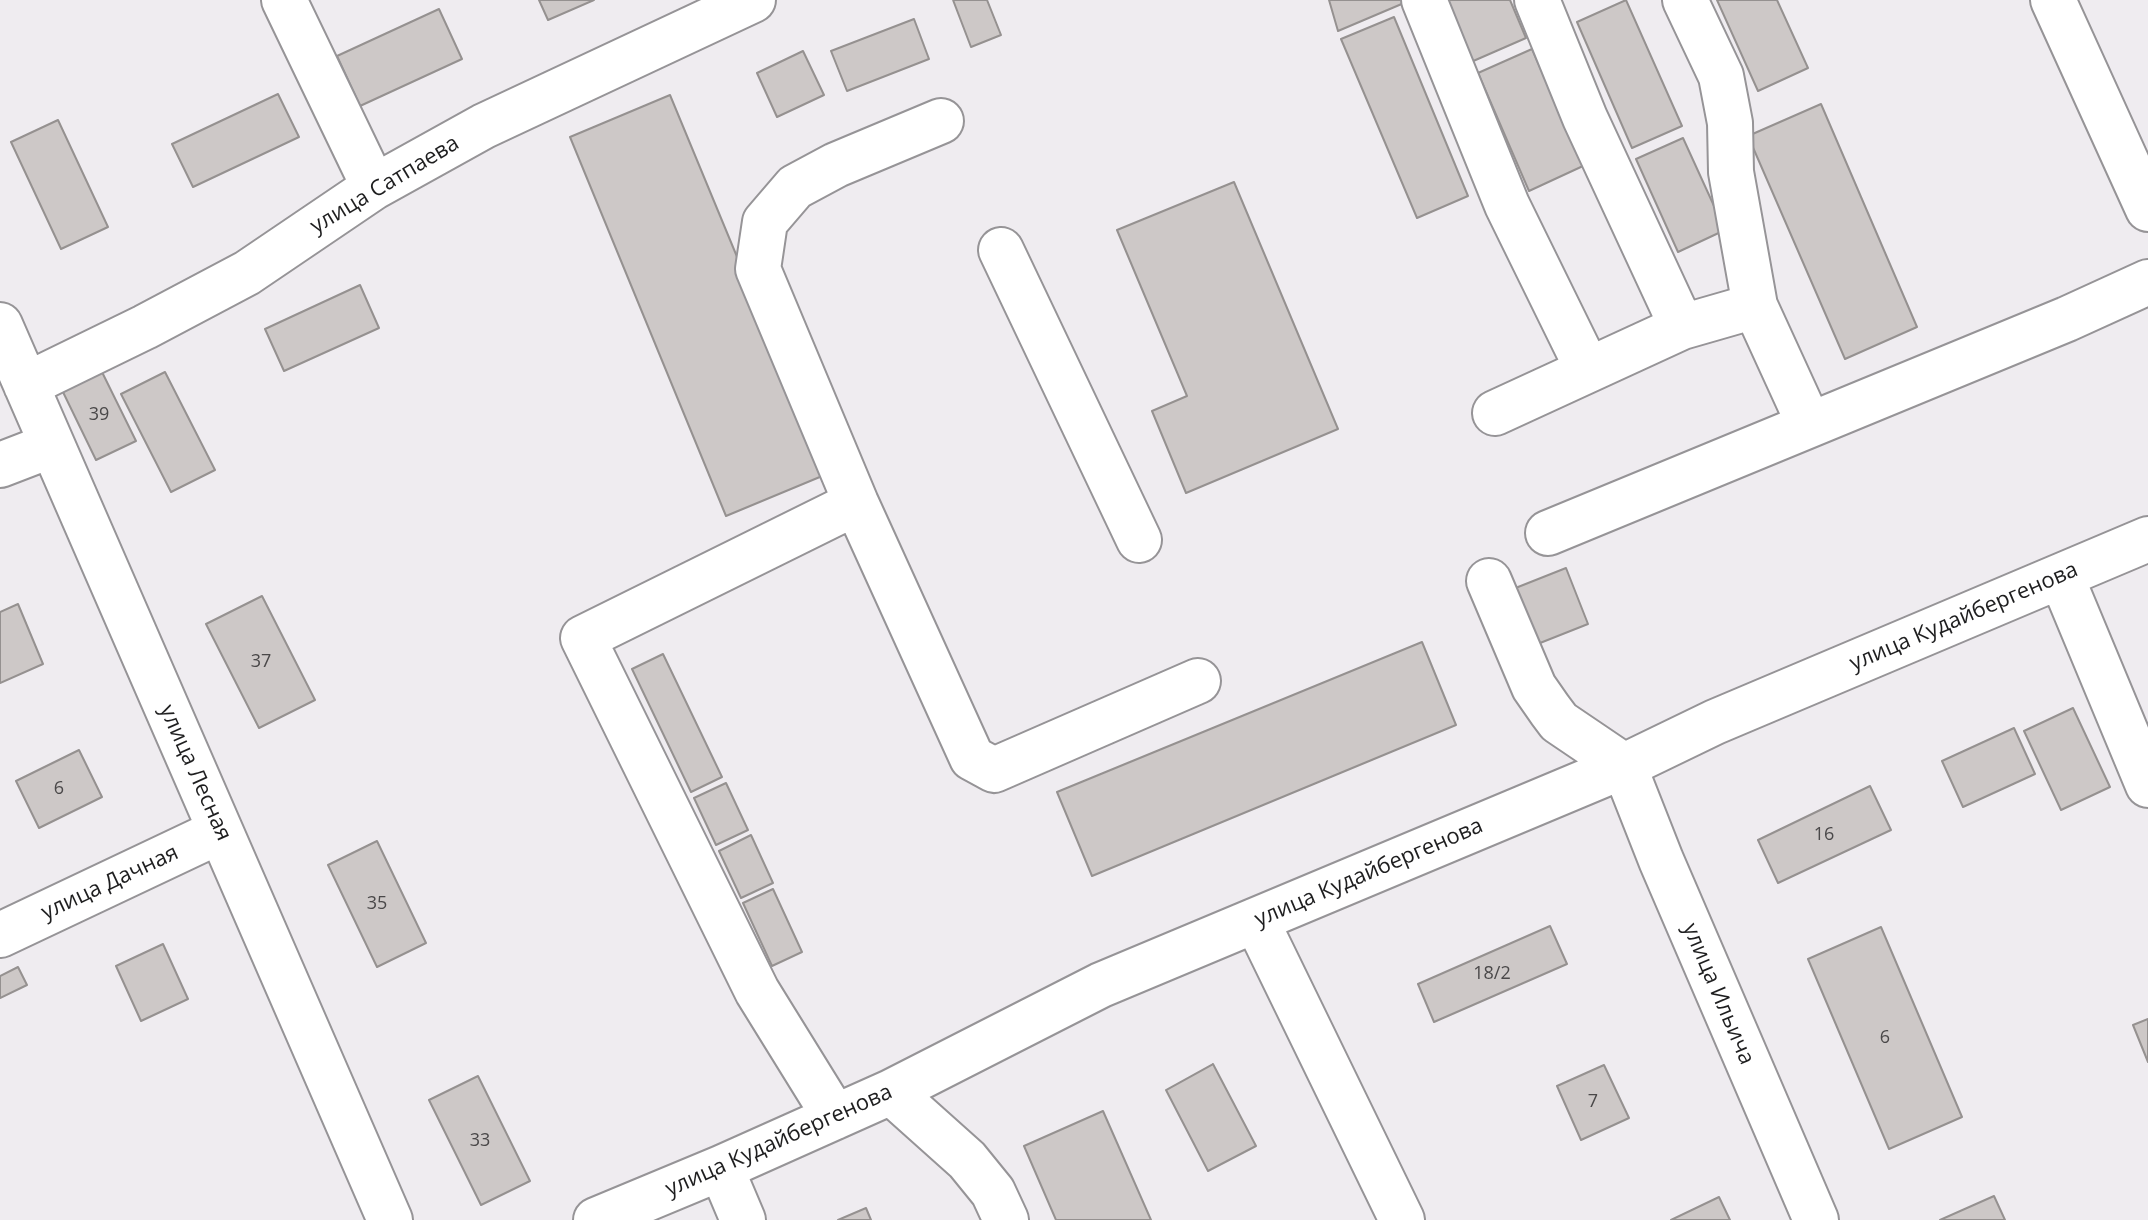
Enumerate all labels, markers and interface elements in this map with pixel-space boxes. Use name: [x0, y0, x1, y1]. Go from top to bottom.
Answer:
street label: улица Сатпаева: [306, 130, 464, 240]
house number: 39: [89, 404, 109, 426]
street label: улица Кудайбергенова: [1846, 557, 2082, 677]
house number: 37: [251, 651, 271, 673]
street label: улица Лесная: [153, 701, 237, 845]
house number: 6: [54, 778, 64, 800]
street label: улица Кудайбергенова: [1251, 813, 1487, 933]
house number: 16: [1814, 824, 1834, 846]
street label: улица Дачная: [37, 840, 183, 926]
house number: 35: [367, 893, 387, 915]
street label: улица Ильича: [1676, 919, 1760, 1069]
house number: 18/2: [1473, 963, 1511, 985]
house number: 6: [1880, 1027, 1890, 1049]
street label: улица Кудайбергенова: [662, 1079, 896, 1203]
house number: 7: [1588, 1091, 1598, 1113]
house number: 33: [470, 1130, 490, 1152]

